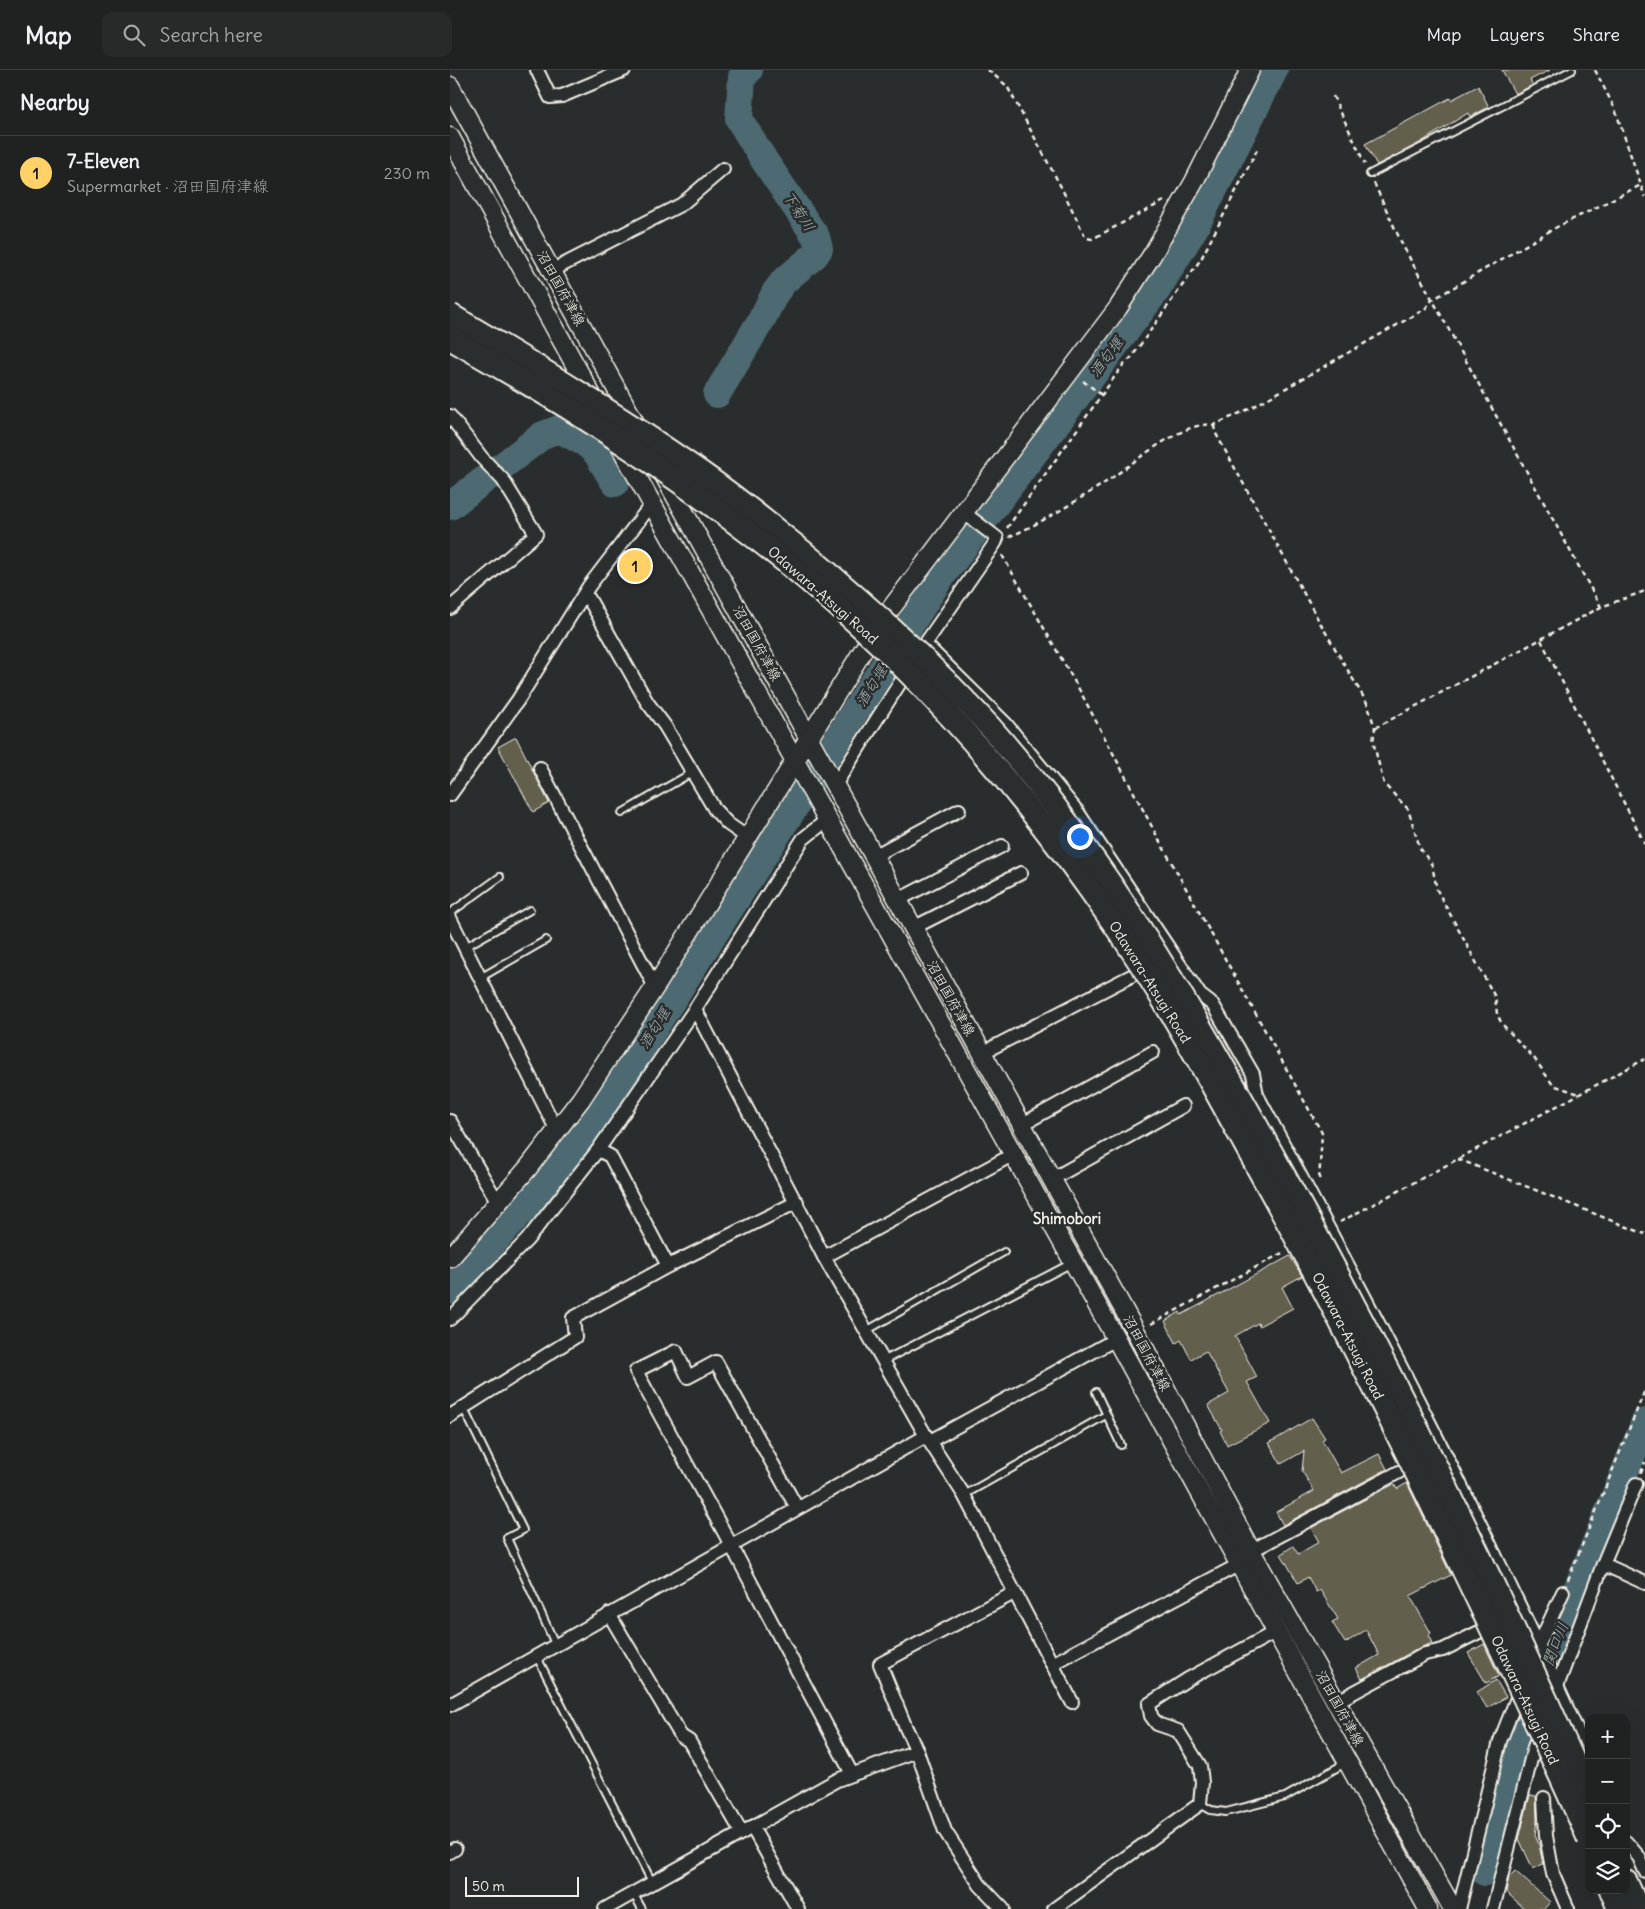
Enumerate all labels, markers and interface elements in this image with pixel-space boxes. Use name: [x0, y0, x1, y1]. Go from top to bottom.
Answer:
search box: [102, 12, 452, 57]
text: Map: [25, 20, 72, 50]
icon: search: [120, 21, 148, 49]
text: Search here: [160, 23, 263, 47]
text: Map: [1426, 23, 1461, 46]
text: Layers: [1489, 23, 1545, 46]
text: Share: [1573, 23, 1620, 46]
text: Nearby: [20, 89, 90, 116]
text: 7-Eleven: [67, 149, 140, 173]
text: 1: [33, 163, 39, 183]
text: 230 m: [384, 163, 430, 183]
text: Supermarket · 沼田国府津線: [67, 176, 268, 196]
water label: 下菊川: [779, 187, 819, 235]
street label: 沼田国府津線: [533, 247, 589, 329]
water label: 酒匂堰: [1085, 332, 1128, 381]
street label: Odawara-Atsugi Road: [764, 542, 882, 648]
pin: 1: [619, 547, 651, 585]
street label: 沼田国府津線: [729, 602, 785, 684]
water label: 酒匂堰: [851, 660, 892, 710]
your location: [1067, 824, 1093, 850]
street label: Odawara-Atsugi Road: [1105, 918, 1195, 1046]
street label: 沼田国府津線: [923, 957, 979, 1039]
water label: 酒匂堰: [634, 1002, 675, 1052]
district label: Shimobori: [1033, 1209, 1101, 1228]
street label: Odawara-Atsugi Road: [1308, 1269, 1388, 1403]
street label: 沼田国府津線: [1119, 1312, 1175, 1394]
water label: 関口川: [1538, 1620, 1572, 1668]
street label: Odawara-Atsugi Road: [1487, 1632, 1563, 1768]
street label: 沼田国府津線: [1312, 1667, 1368, 1749]
map controls: [1585, 1714, 1630, 1894]
button: +: [1585, 1714, 1630, 1759]
button: −: [1585, 1759, 1630, 1804]
button: locate: [1585, 1804, 1630, 1849]
button: layers: [1585, 1849, 1630, 1894]
scale bar: [465, 1874, 579, 1897]
text: 50 m: [472, 1877, 505, 1895]

